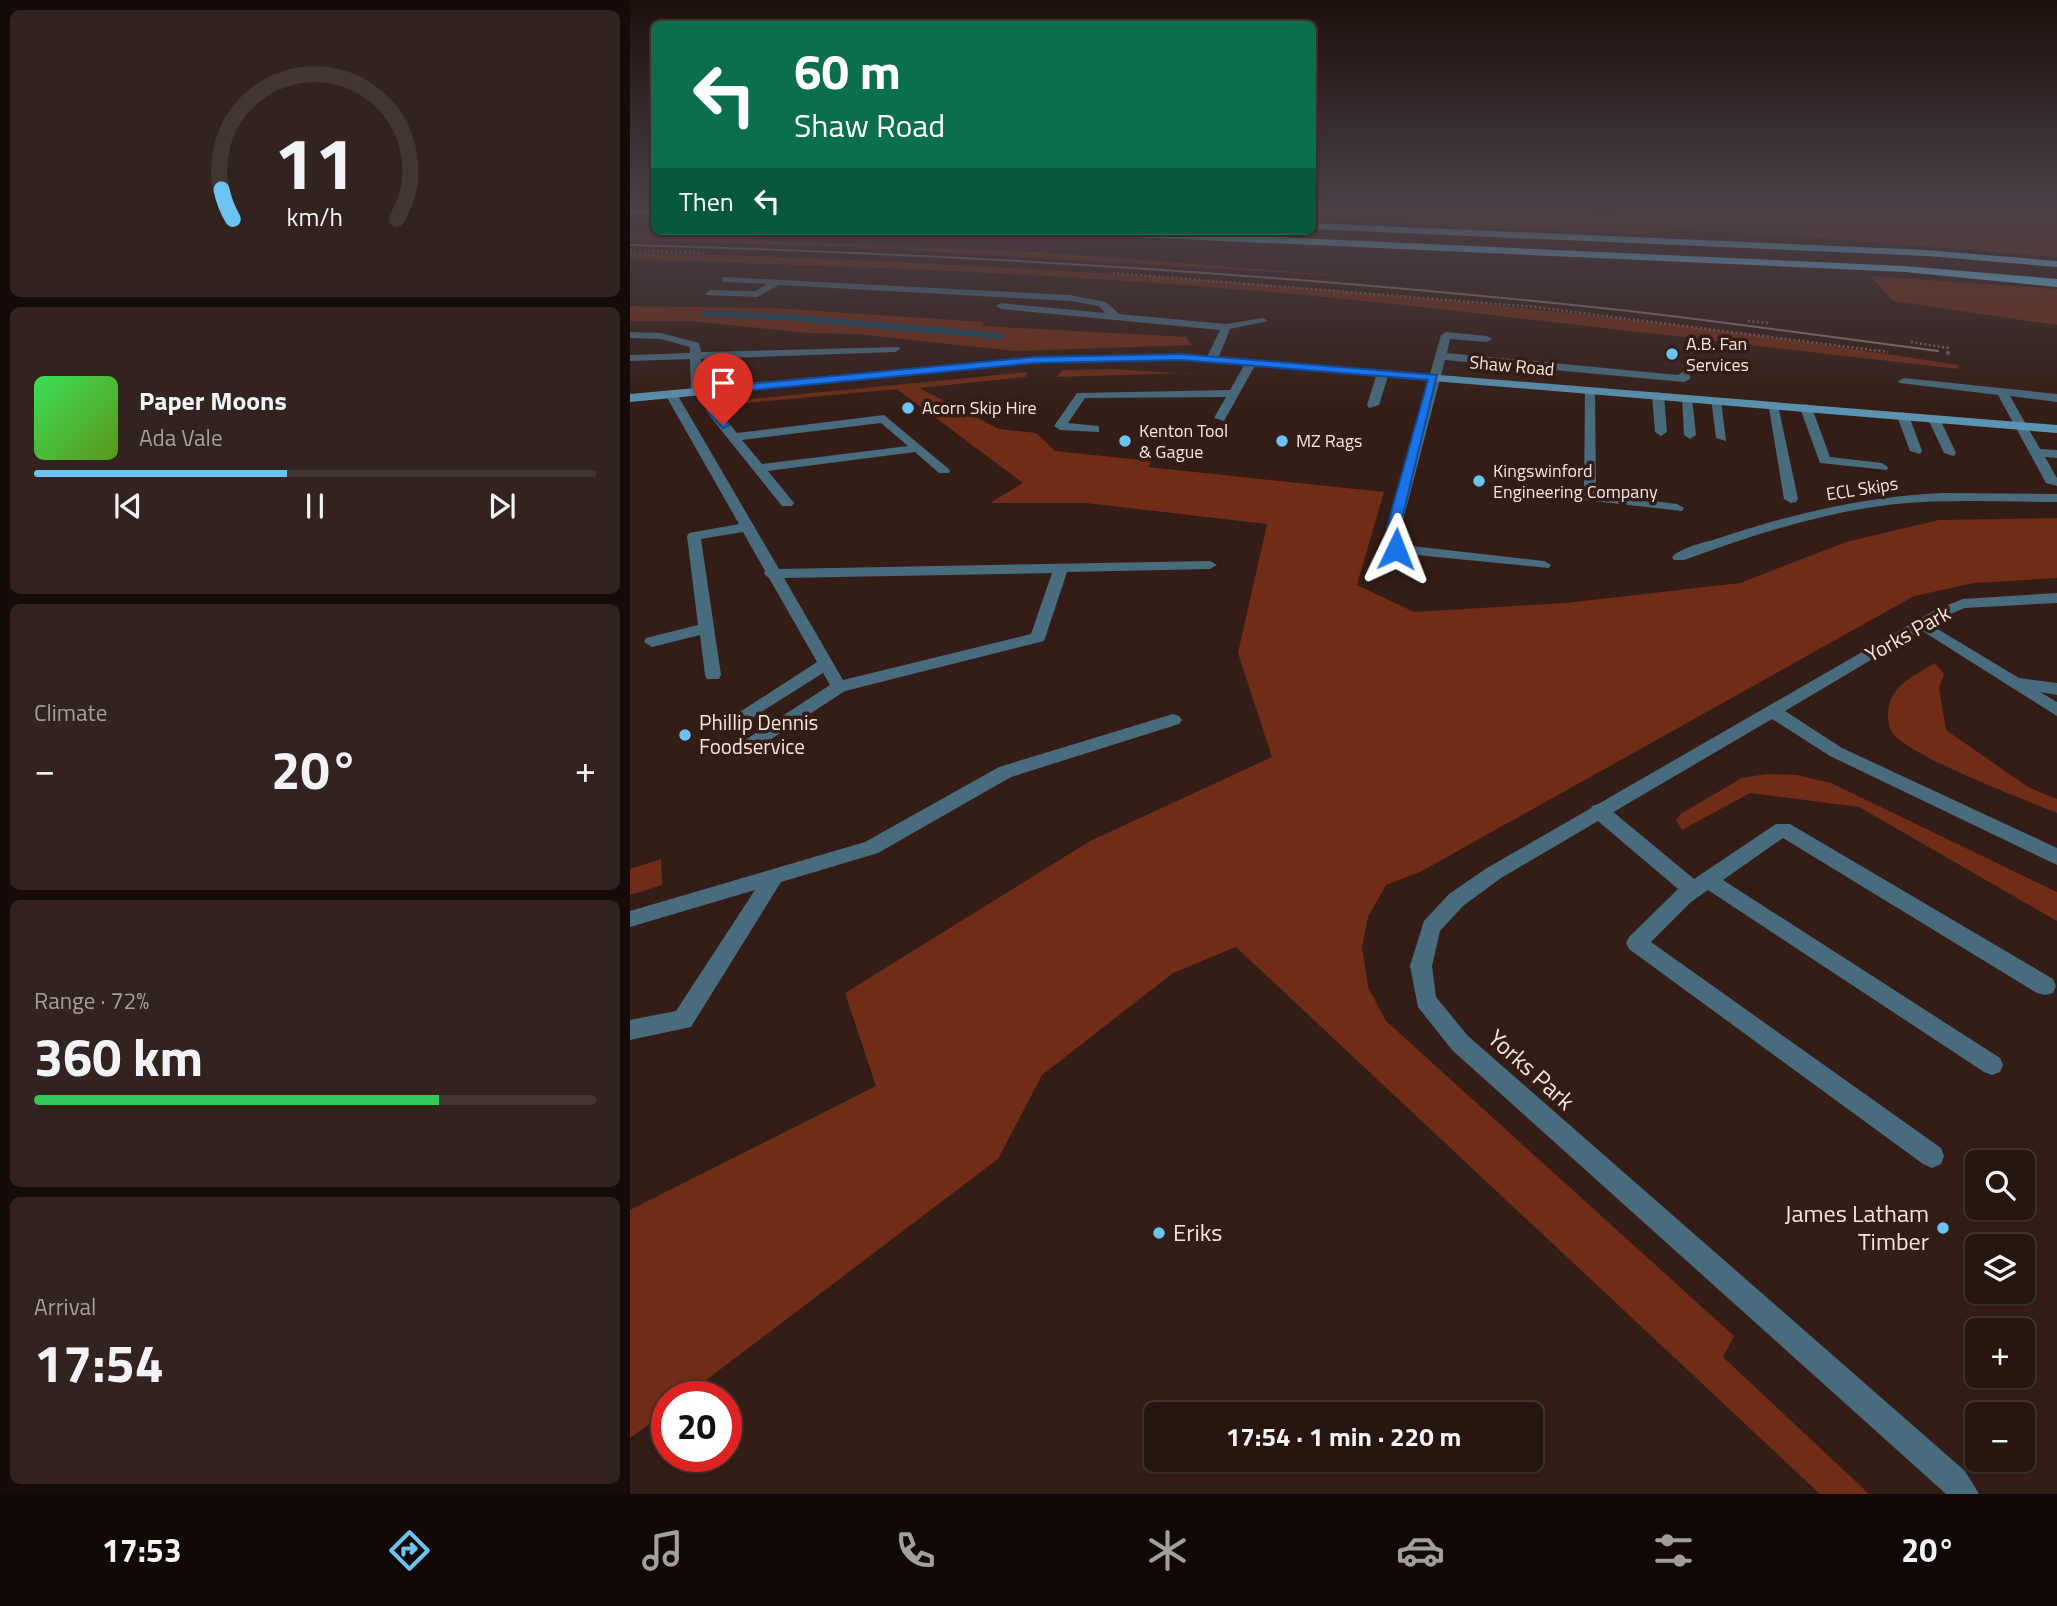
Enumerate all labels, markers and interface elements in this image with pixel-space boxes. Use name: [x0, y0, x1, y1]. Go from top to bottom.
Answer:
text: 60 m: [794, 33, 901, 108]
icon: left: [679, 49, 770, 140]
text: Shaw Road: [794, 101, 945, 149]
text: 11: [274, 108, 356, 218]
text: Then: [679, 182, 734, 221]
icon: left: [748, 182, 786, 220]
text: km/h: [287, 198, 343, 236]
place label: A.B. Fan Services: [1686, 330, 1749, 378]
marker: A.B. Fan Services: [1664, 346, 1680, 362]
street label: Shaw Road: [1468, 348, 1556, 383]
pin: [693, 353, 753, 425]
icon: arrive: [704, 364, 742, 402]
text: Paper Moons: [139, 381, 287, 420]
place label: Acorn Skip Hire: [922, 394, 1037, 421]
marker: Acorn Skip Hire: [900, 400, 916, 416]
place label: Kenton Tool & Gague: [1139, 417, 1228, 465]
text: Ada Vale: [139, 420, 223, 455]
place label: MZ Rags: [1296, 427, 1362, 454]
marker: Kenton Tool & Gague: [1117, 433, 1133, 449]
marker: MZ Rags: [1274, 433, 1290, 449]
place label: Kingswinford Engineering Company: [1493, 457, 1658, 505]
street label: ECL Skips: [1824, 470, 1900, 508]
marker: Kingswinford Engineering Company: [1471, 473, 1487, 489]
icon: previous: [109, 487, 147, 525]
icon: pause: [296, 487, 334, 525]
icon: next: [483, 487, 521, 525]
position arrow: [1359, 512, 1433, 586]
street label: Yorks Park: [1859, 597, 1956, 670]
text: Climate: [34, 695, 107, 730]
place label: Phillip Dennis Foodservice: [699, 706, 818, 762]
marker: Phillip Dennis Foodservice: [677, 727, 693, 743]
text: 20°: [271, 730, 359, 809]
text: −: [34, 740, 55, 798]
text: +: [575, 740, 596, 798]
text: Range · 72%: [34, 983, 149, 1018]
text: 360 km: [34, 1017, 203, 1096]
street label: Yorks Park: [1480, 1020, 1583, 1118]
map controls: [1965, 1150, 2035, 1472]
button: search: [1965, 1150, 2035, 1220]
place label: James Latham Timber: [1784, 1195, 1929, 1259]
place label: Eriks: [1173, 1214, 1223, 1250]
marker: James Latham Timber: [1935, 1220, 1951, 1236]
marker: Eriks: [1151, 1225, 1167, 1241]
button: layers: [1965, 1234, 2035, 1304]
text: Arrival: [34, 1289, 96, 1324]
button: +: [1965, 1318, 2035, 1388]
text: 17:54: [34, 1323, 164, 1402]
speed limit sign: 20: [651, 1381, 742, 1472]
button: −: [1965, 1402, 2035, 1472]
text: 17:54 · 1 min · 220 m: [1226, 1417, 1461, 1456]
text: 17:53: [102, 1526, 182, 1574]
icon: directions: [385, 1526, 434, 1575]
icon: music: [638, 1526, 687, 1575]
icon: phone: [891, 1526, 940, 1575]
icon: climate: [1143, 1526, 1192, 1575]
icon: car: [1396, 1526, 1445, 1575]
icon: filters: [1649, 1526, 1698, 1575]
text: 20°: [1901, 1526, 1955, 1574]

